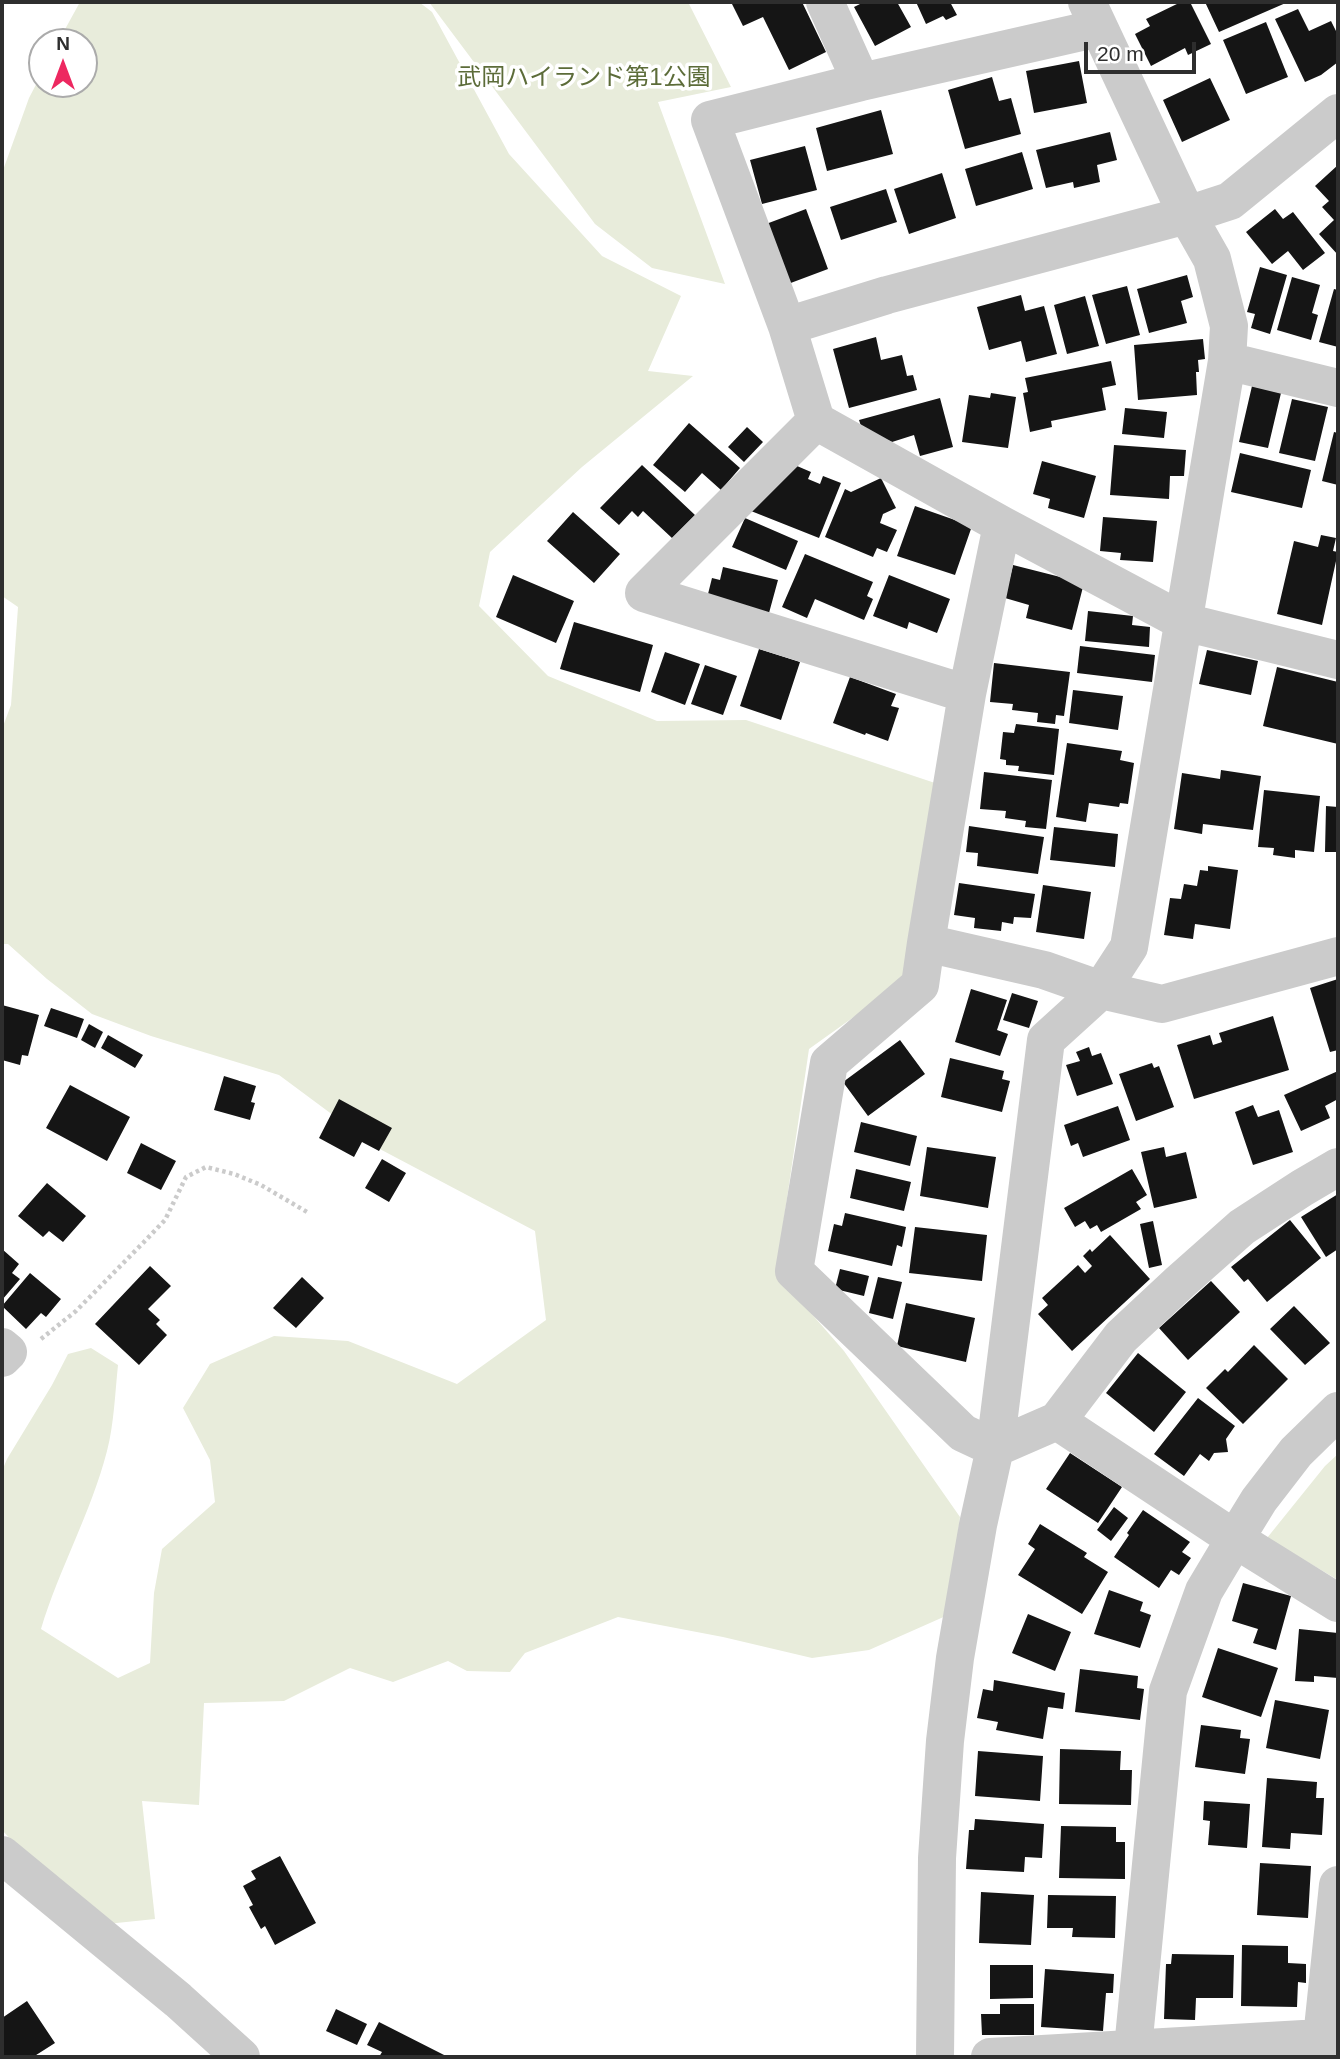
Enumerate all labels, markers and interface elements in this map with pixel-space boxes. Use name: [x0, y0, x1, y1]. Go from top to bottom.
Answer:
north arrow: [28, 28, 98, 98]
scale bar: [1088, 28, 1200, 72]
text: N: [56, 33, 70, 54]
text: 20 m: [1097, 42, 1144, 65]
park label: 武岡ハイランド第1公園: [457, 64, 711, 92]

